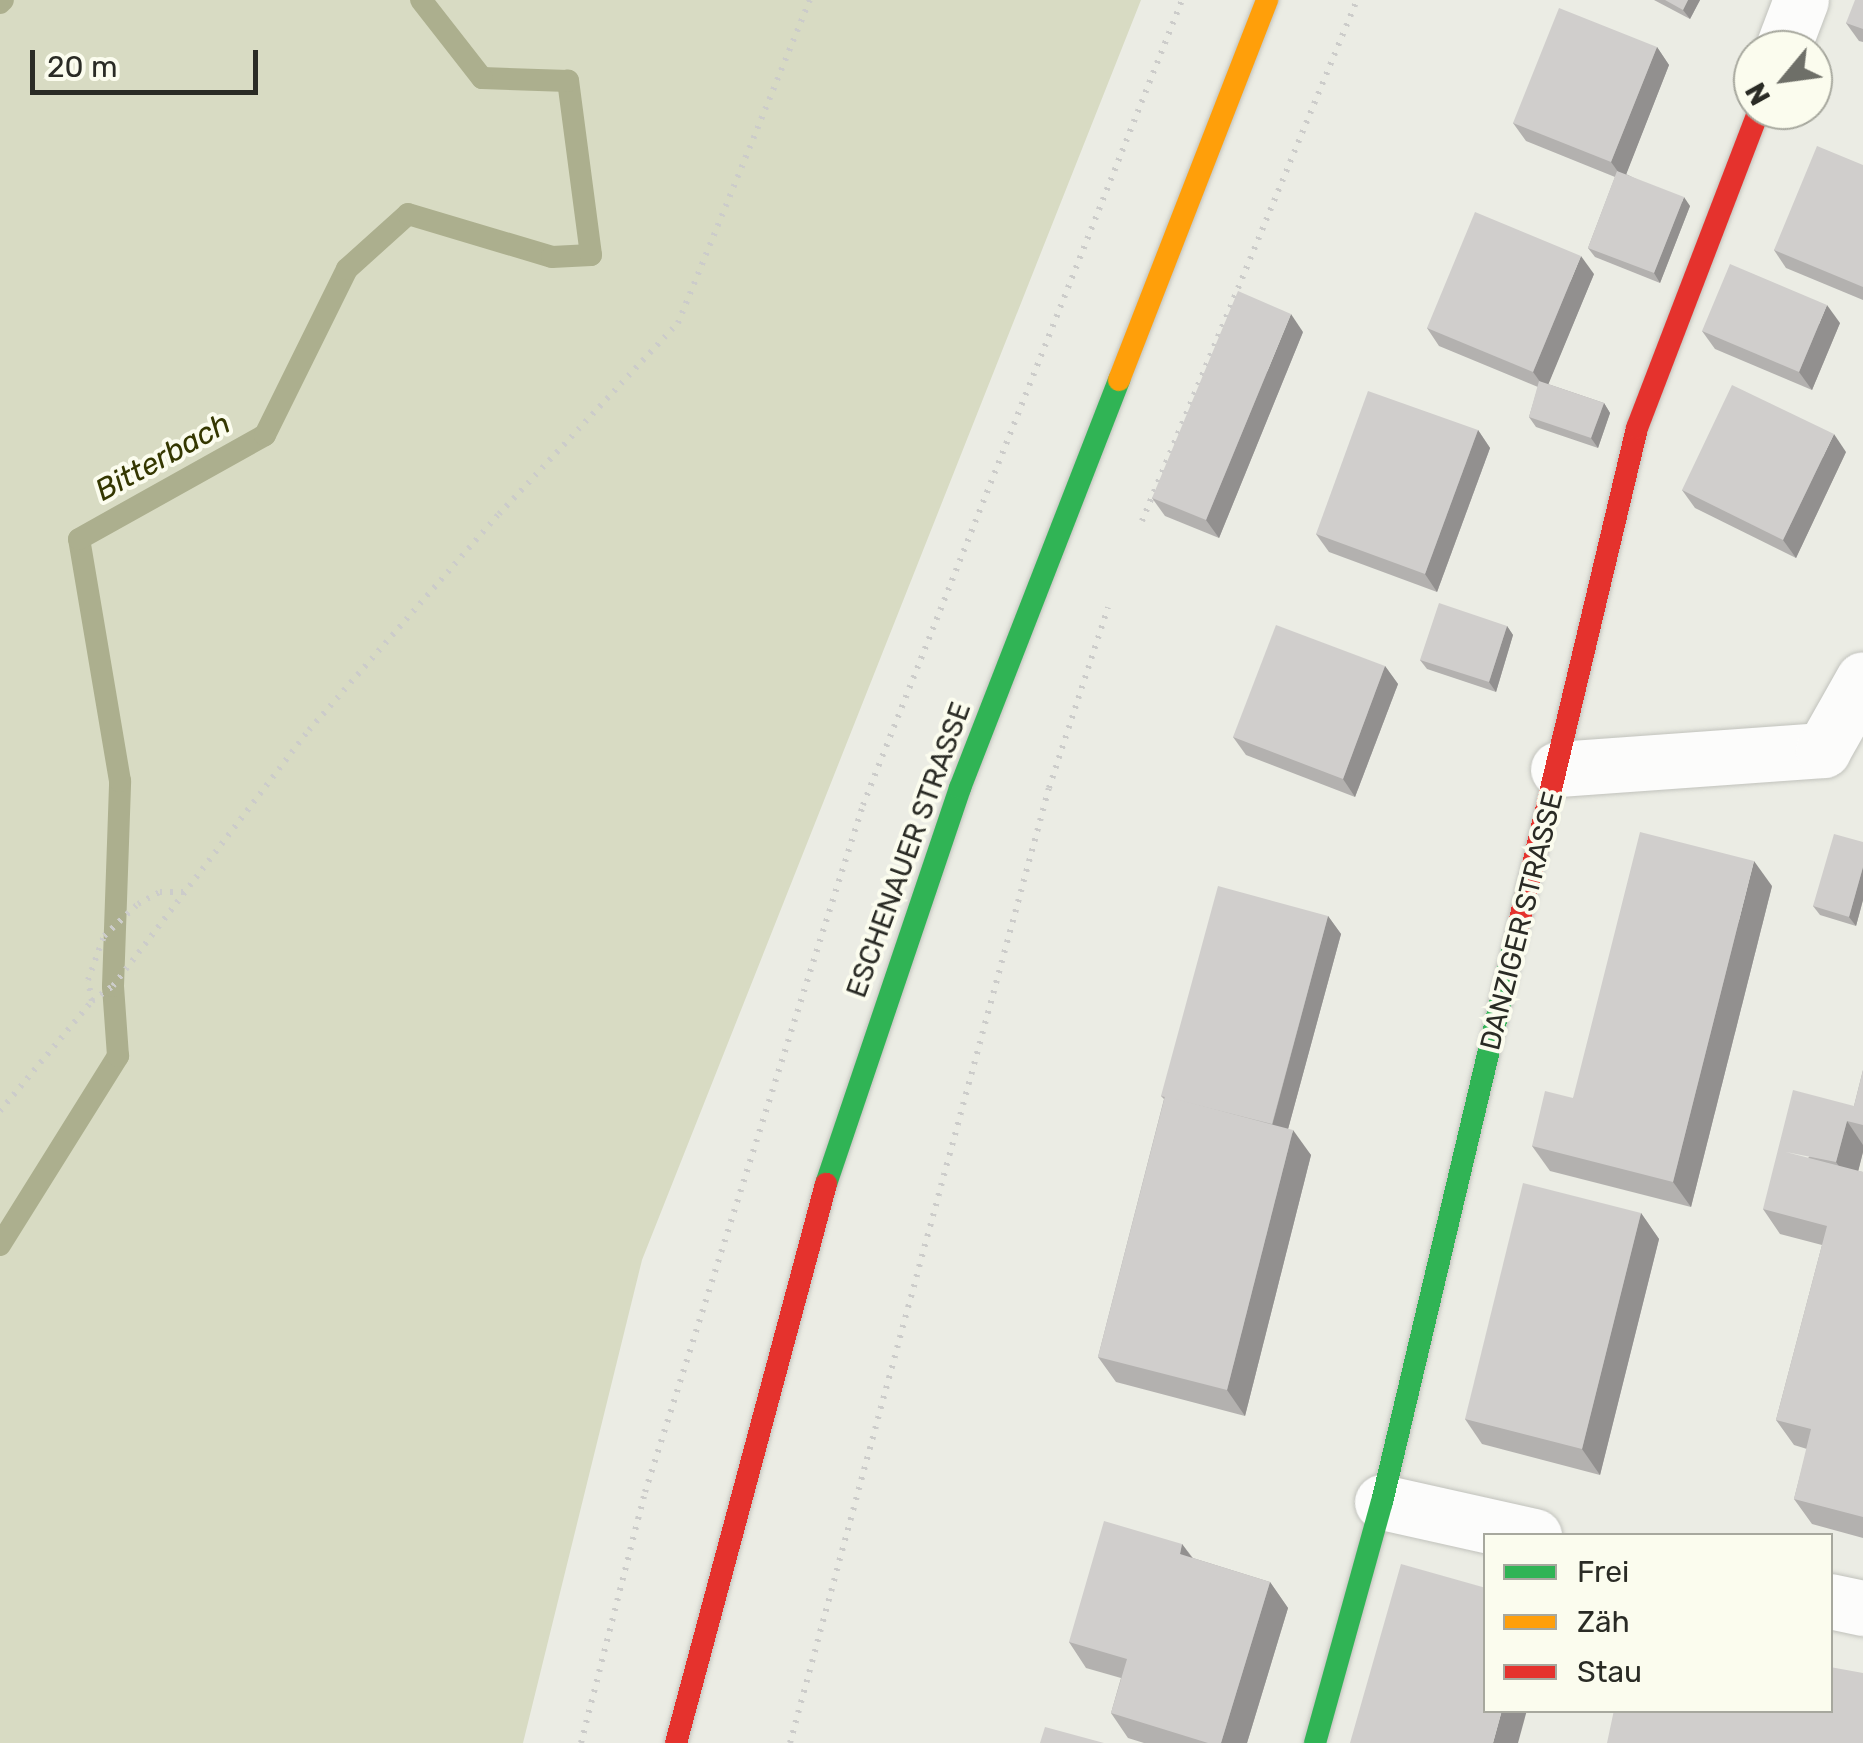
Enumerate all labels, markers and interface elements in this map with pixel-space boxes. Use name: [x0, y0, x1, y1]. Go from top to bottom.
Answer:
scale bar: [35, 30, 262, 92]
north arrow: [1733, 30, 1833, 130]
text: 20 m: [47, 49, 118, 85]
text: N: [1739, 77, 1777, 111]
water label: Bitterbach: [89, 405, 237, 509]
street label: ESCHENAUER STRASSE: [840, 698, 978, 1002]
street label: DANZIGER STRASSE: [1474, 788, 1570, 1054]
legend: [1483, 1533, 1833, 1713]
text: Frei: [1577, 1554, 1629, 1590]
text: Zäh: [1577, 1604, 1630, 1640]
text: Stau: [1577, 1654, 1642, 1690]

